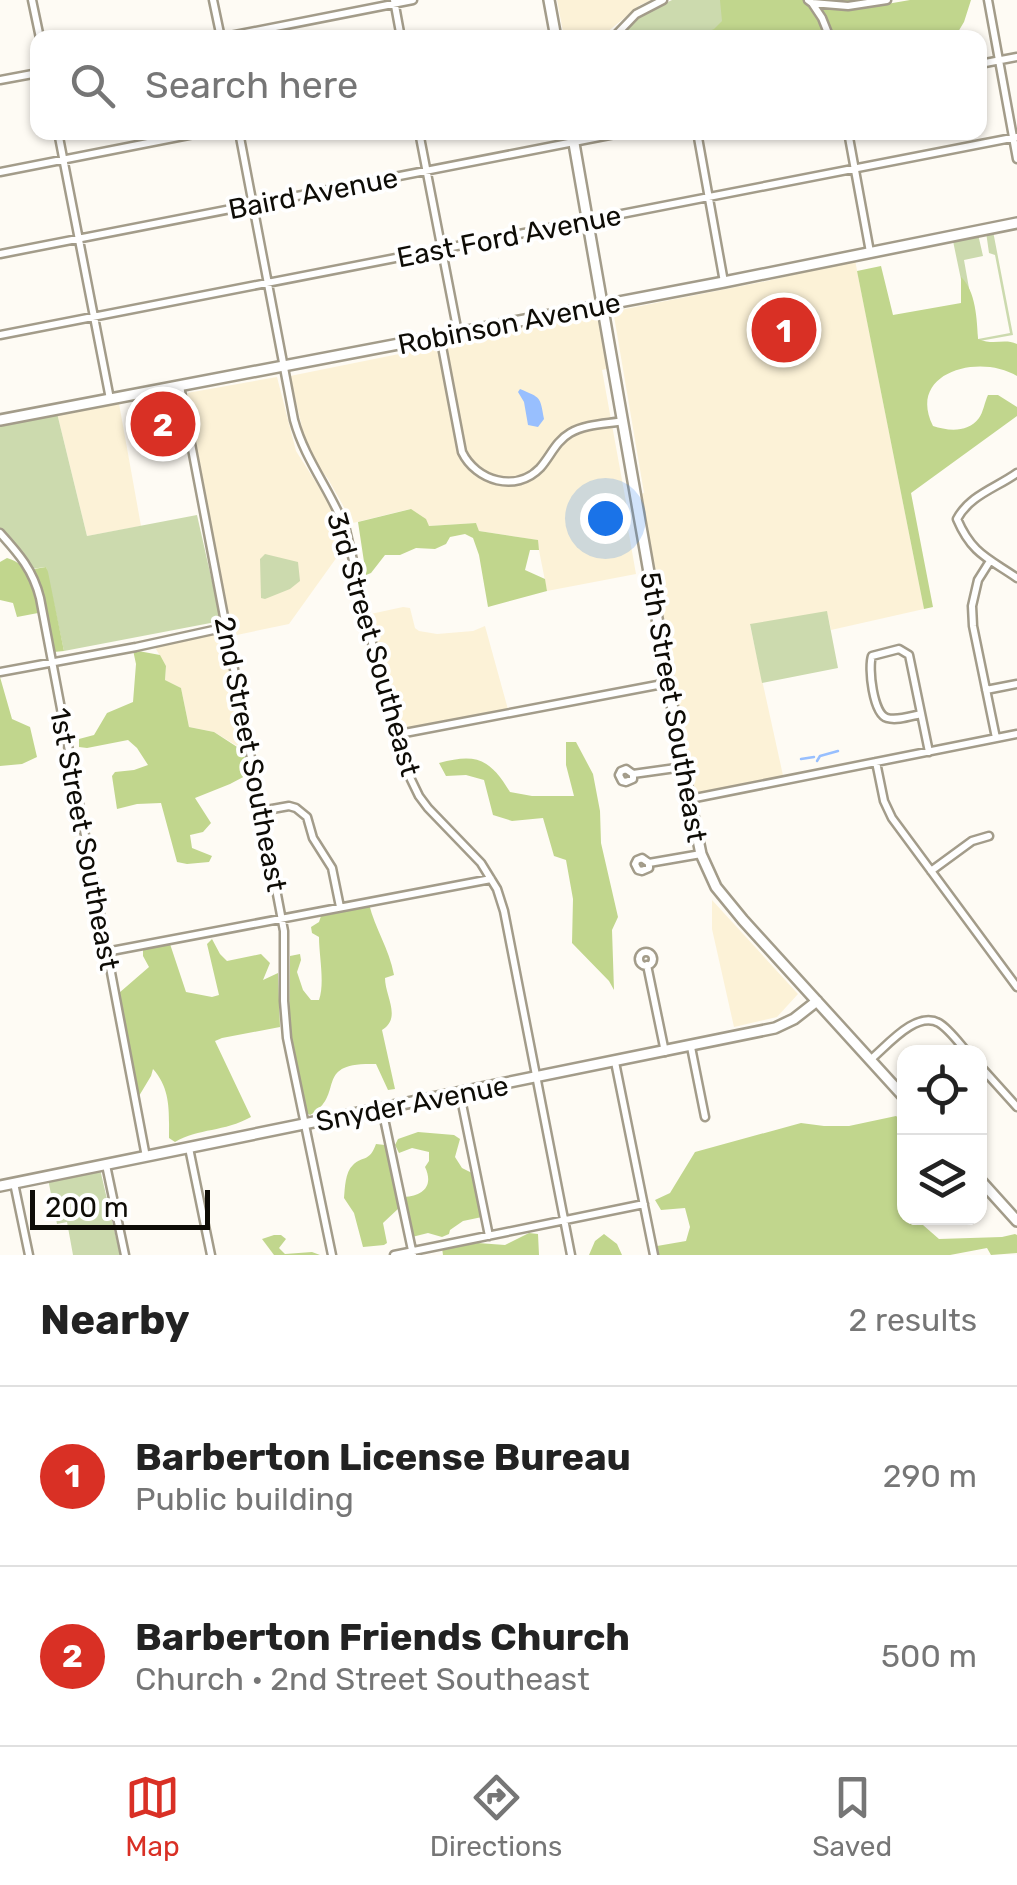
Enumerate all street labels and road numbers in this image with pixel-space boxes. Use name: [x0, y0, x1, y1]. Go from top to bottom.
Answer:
street label: Baird Avenue: [225, 161, 401, 226]
street label: East Ford Avenue: [394, 199, 624, 274]
street label: Robinson Avenue: [395, 286, 623, 361]
street label: 3rd Street Southeast: [320, 508, 427, 780]
street label: 5th Street Southeast: [633, 569, 714, 845]
street label: 2nd Street Southeast: [208, 614, 293, 894]
street label: 1st Street Southeast: [43, 705, 126, 973]
street label: Snyder Avenue: [313, 1069, 511, 1138]

